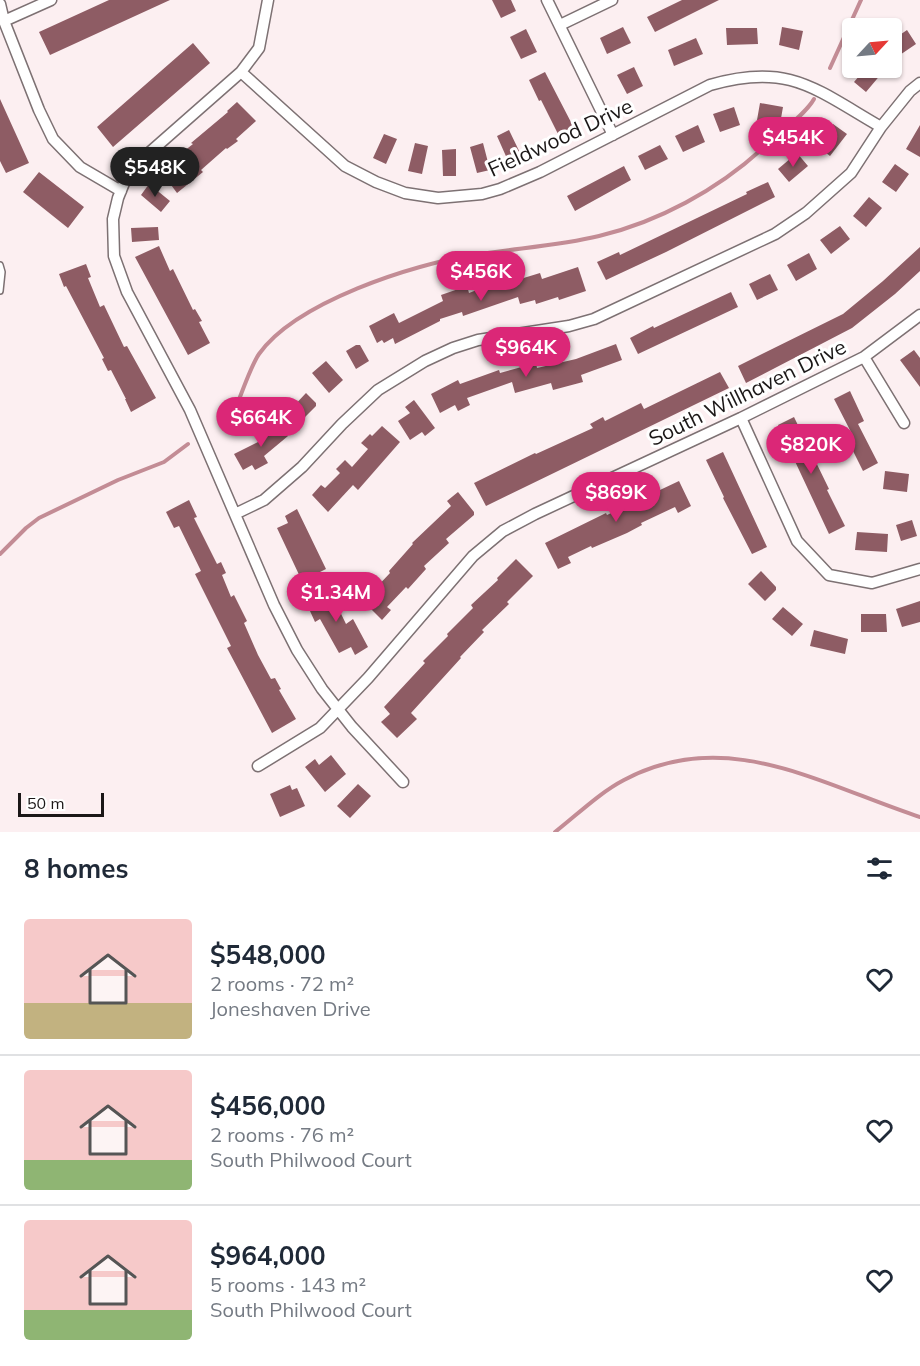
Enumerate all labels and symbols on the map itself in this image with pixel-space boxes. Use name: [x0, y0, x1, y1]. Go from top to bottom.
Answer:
north arrow: [842, 18, 902, 78]
street label: Fieldwood Drive: [483, 92, 637, 182]
pin: $454K: [751, 117, 835, 168]
pin: $548K: [113, 147, 197, 198]
pin: $456K: [439, 251, 523, 302]
pin: $964K: [484, 327, 568, 378]
street label: South Willhaven Drive: [644, 333, 850, 451]
pin: $664K: [219, 397, 303, 448]
pin: $820K: [769, 424, 853, 475]
pin: $869K: [574, 472, 658, 523]
pin: $1.34M: [287, 572, 385, 623]
scale bar: [18, 790, 104, 818]

